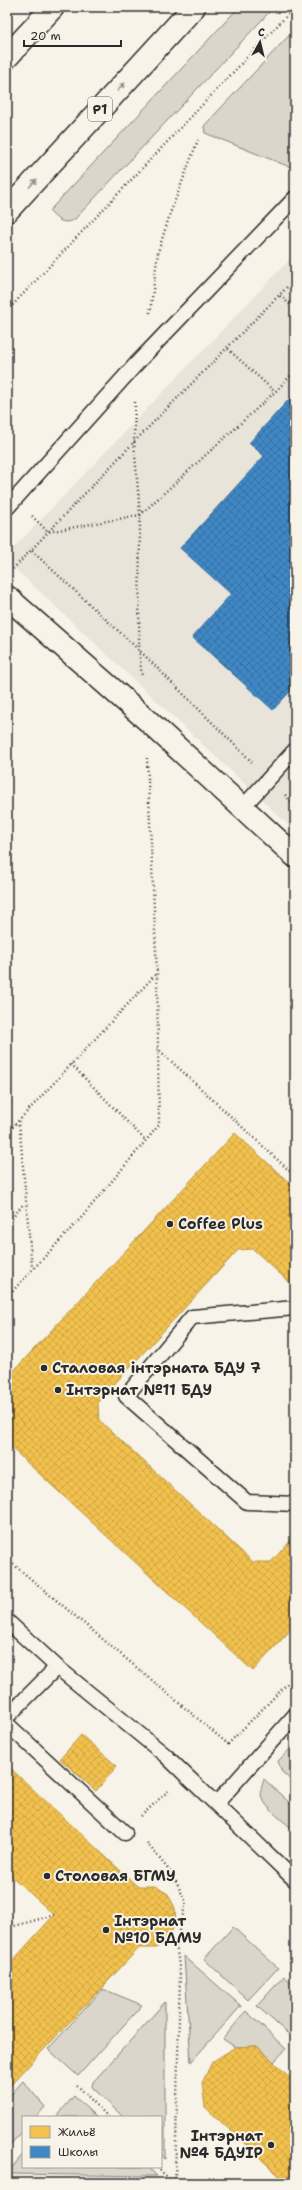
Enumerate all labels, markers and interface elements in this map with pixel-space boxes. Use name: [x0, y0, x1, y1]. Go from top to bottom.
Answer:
scale bar: [24, 22, 121, 48]
north arrow: [240, 22, 280, 62]
text: С: [257, 25, 266, 41]
text: 20 m: [30, 28, 61, 44]
one-way arrow: [116, 82, 126, 92]
road number: Р1: [88, 97, 112, 121]
one-way arrow: [29, 177, 38, 188]
place label: Coffee Plus: [178, 1214, 263, 1234]
marker: Coffee Plus: [165, 1219, 175, 1229]
place label: Сталовая інтэрната БДУ 7: [52, 1358, 261, 1378]
marker: Сталовая інтэрната БДУ 7: [39, 1363, 49, 1373]
place label: Інтэрнат №11 БДУ: [66, 1380, 212, 1400]
marker: Інтэрнат №11 БДУ: [53, 1385, 63, 1395]
place label: Столовая БГМУ: [55, 1866, 176, 1886]
marker: Столовая БГМУ: [42, 1871, 52, 1881]
place label: Інтэрнат №10 БДМУ: [114, 1911, 202, 1948]
marker: Інтэрнат №10 БДМУ: [101, 1925, 111, 1935]
legend: [22, 2116, 162, 2168]
text: Жильё: [58, 2124, 96, 2140]
place label: Інтэрнат №4 БДУІР: [180, 2126, 263, 2163]
marker: Інтэрнат №4 БДУІР: [266, 2140, 276, 2150]
text: Школы: [58, 2144, 98, 2160]

